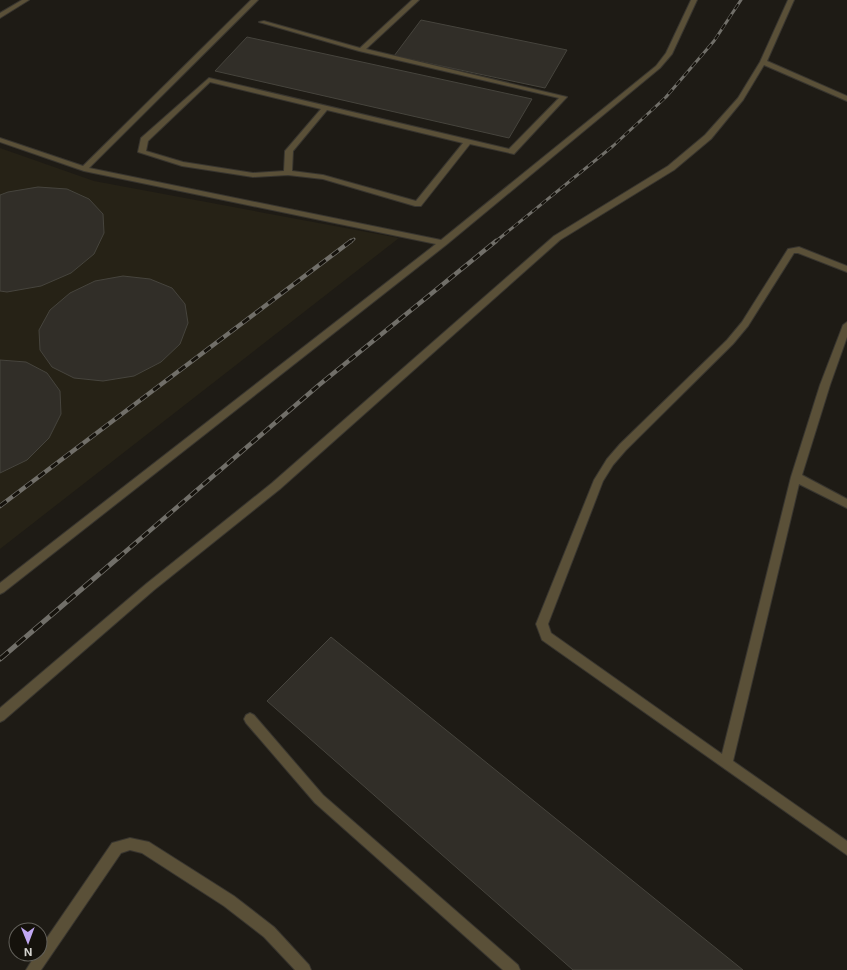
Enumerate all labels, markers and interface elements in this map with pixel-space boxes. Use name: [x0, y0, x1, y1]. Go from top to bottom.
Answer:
north arrow: [8, 922, 48, 962]
text: N: [24, 945, 32, 959]

